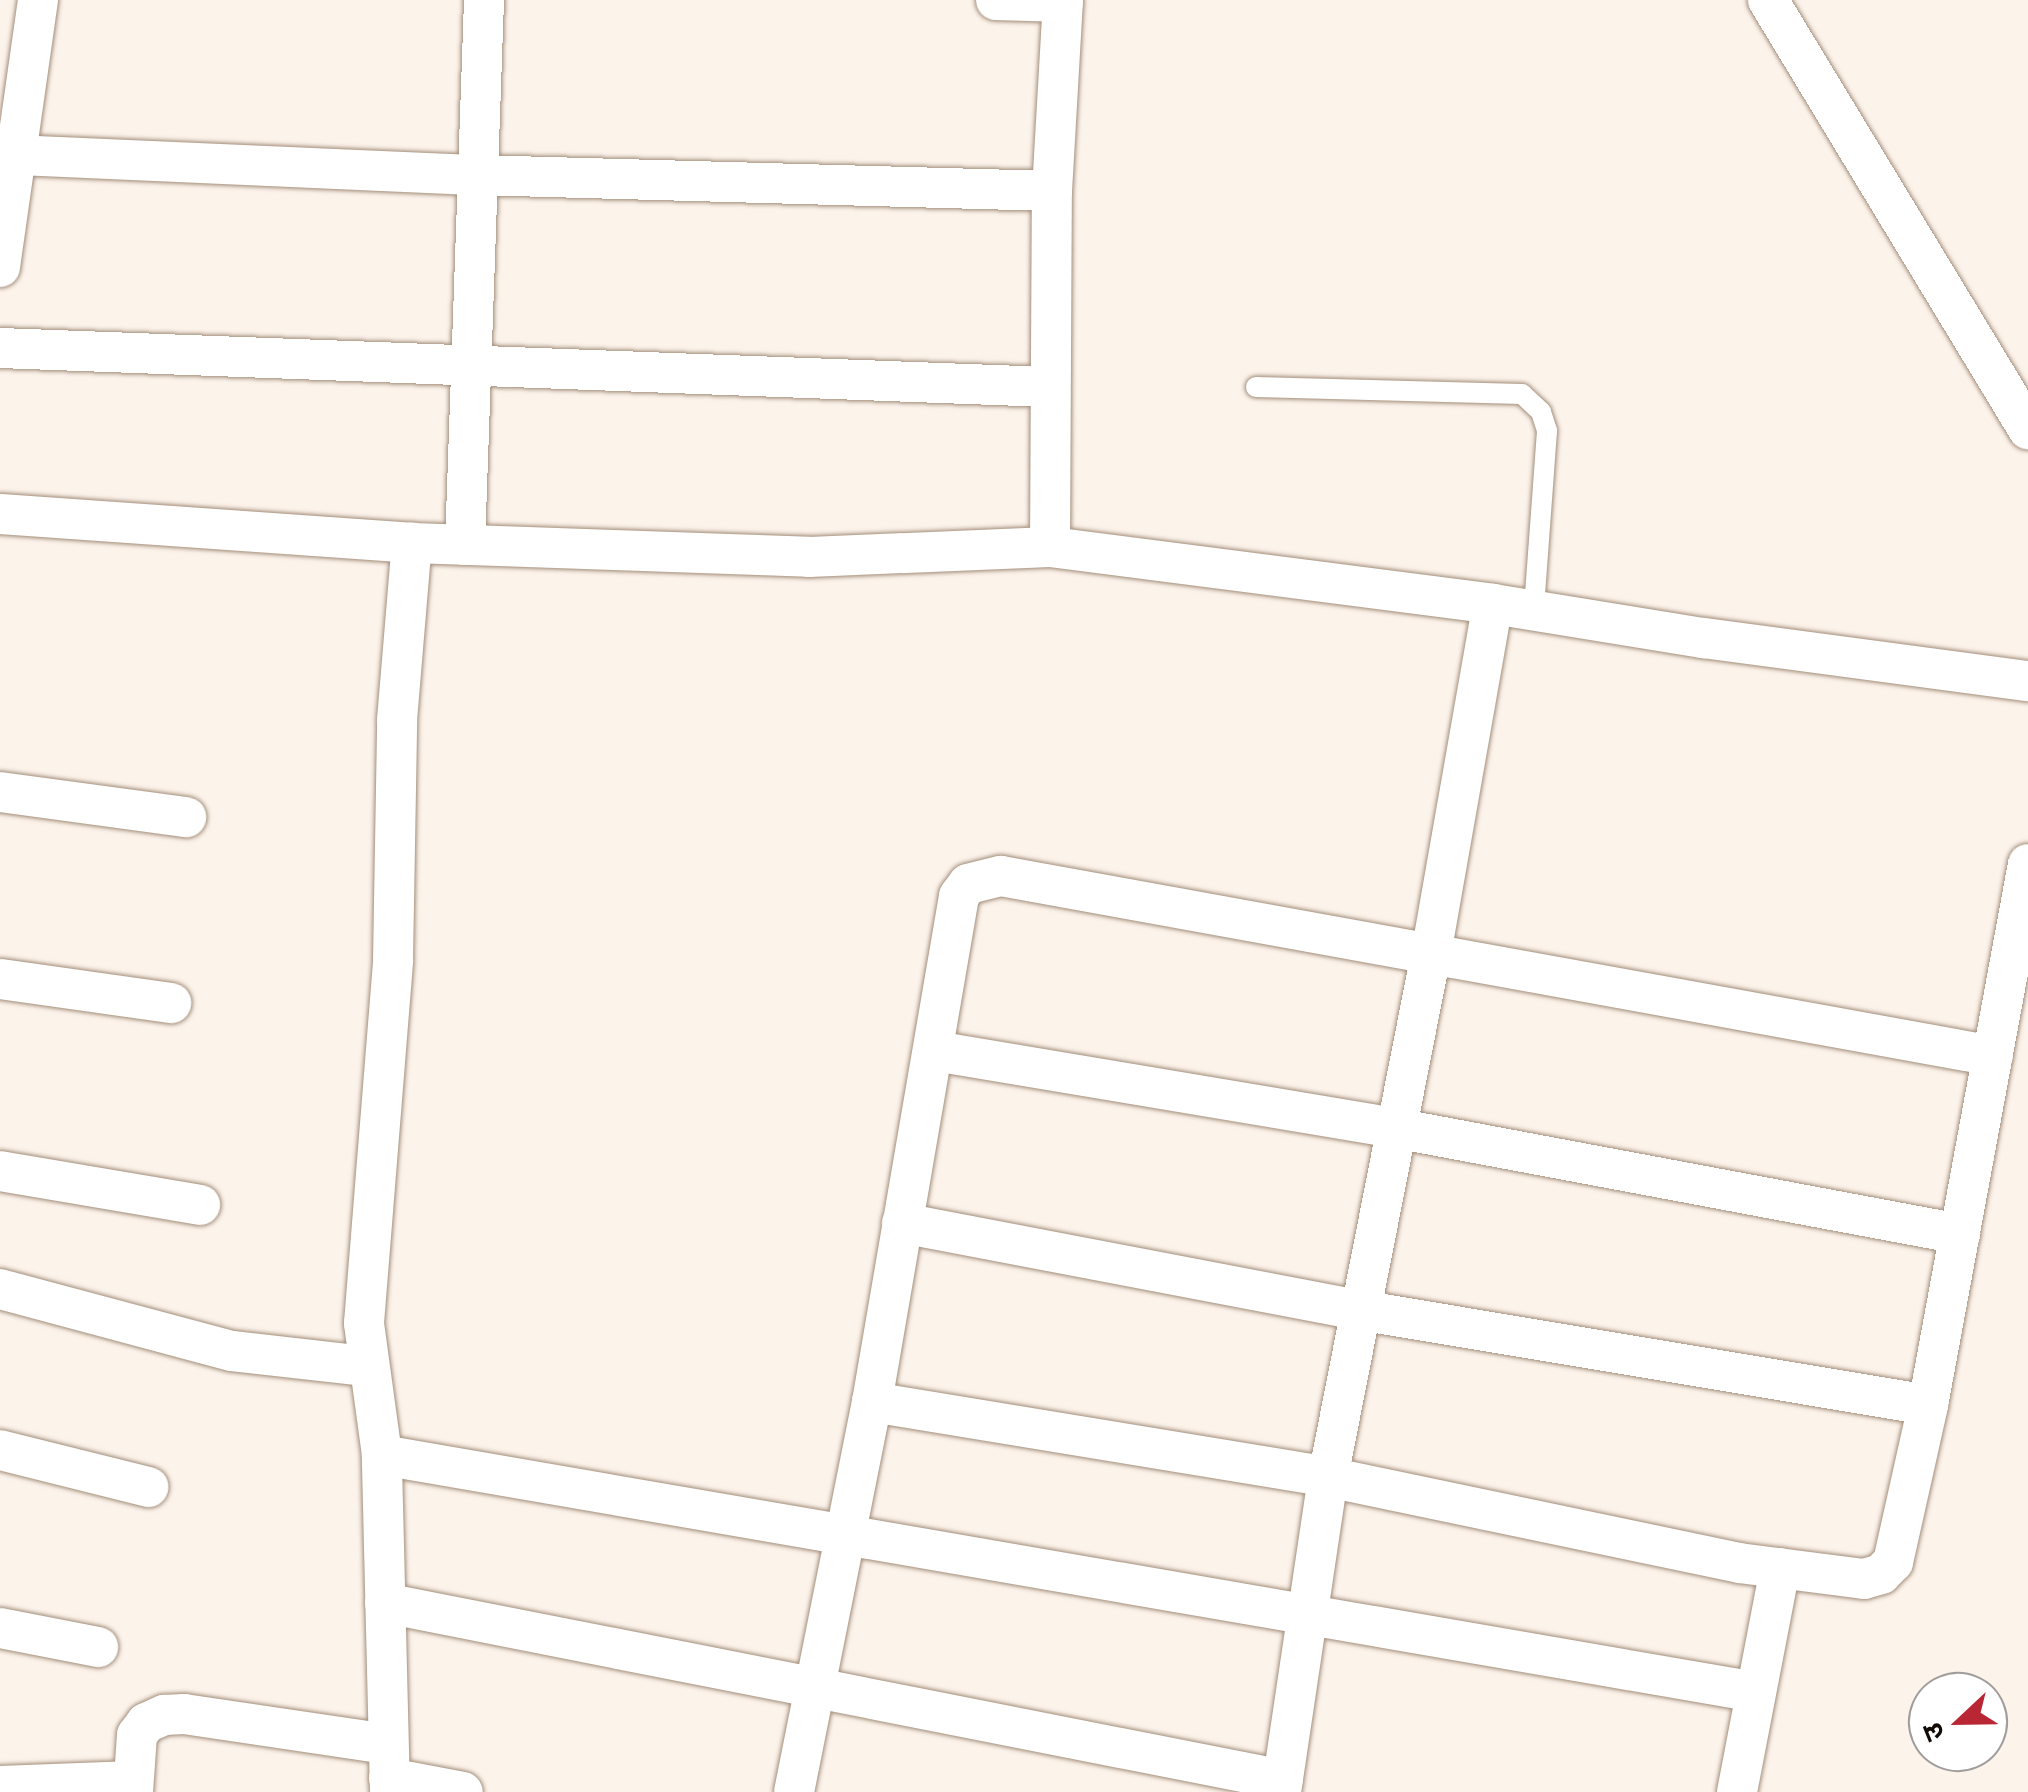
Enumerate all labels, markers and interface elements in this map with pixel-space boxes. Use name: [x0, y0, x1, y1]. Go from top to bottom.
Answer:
north arrow: [1908, 1672, 2008, 1772]
text: उ: [1913, 1719, 1951, 1746]

